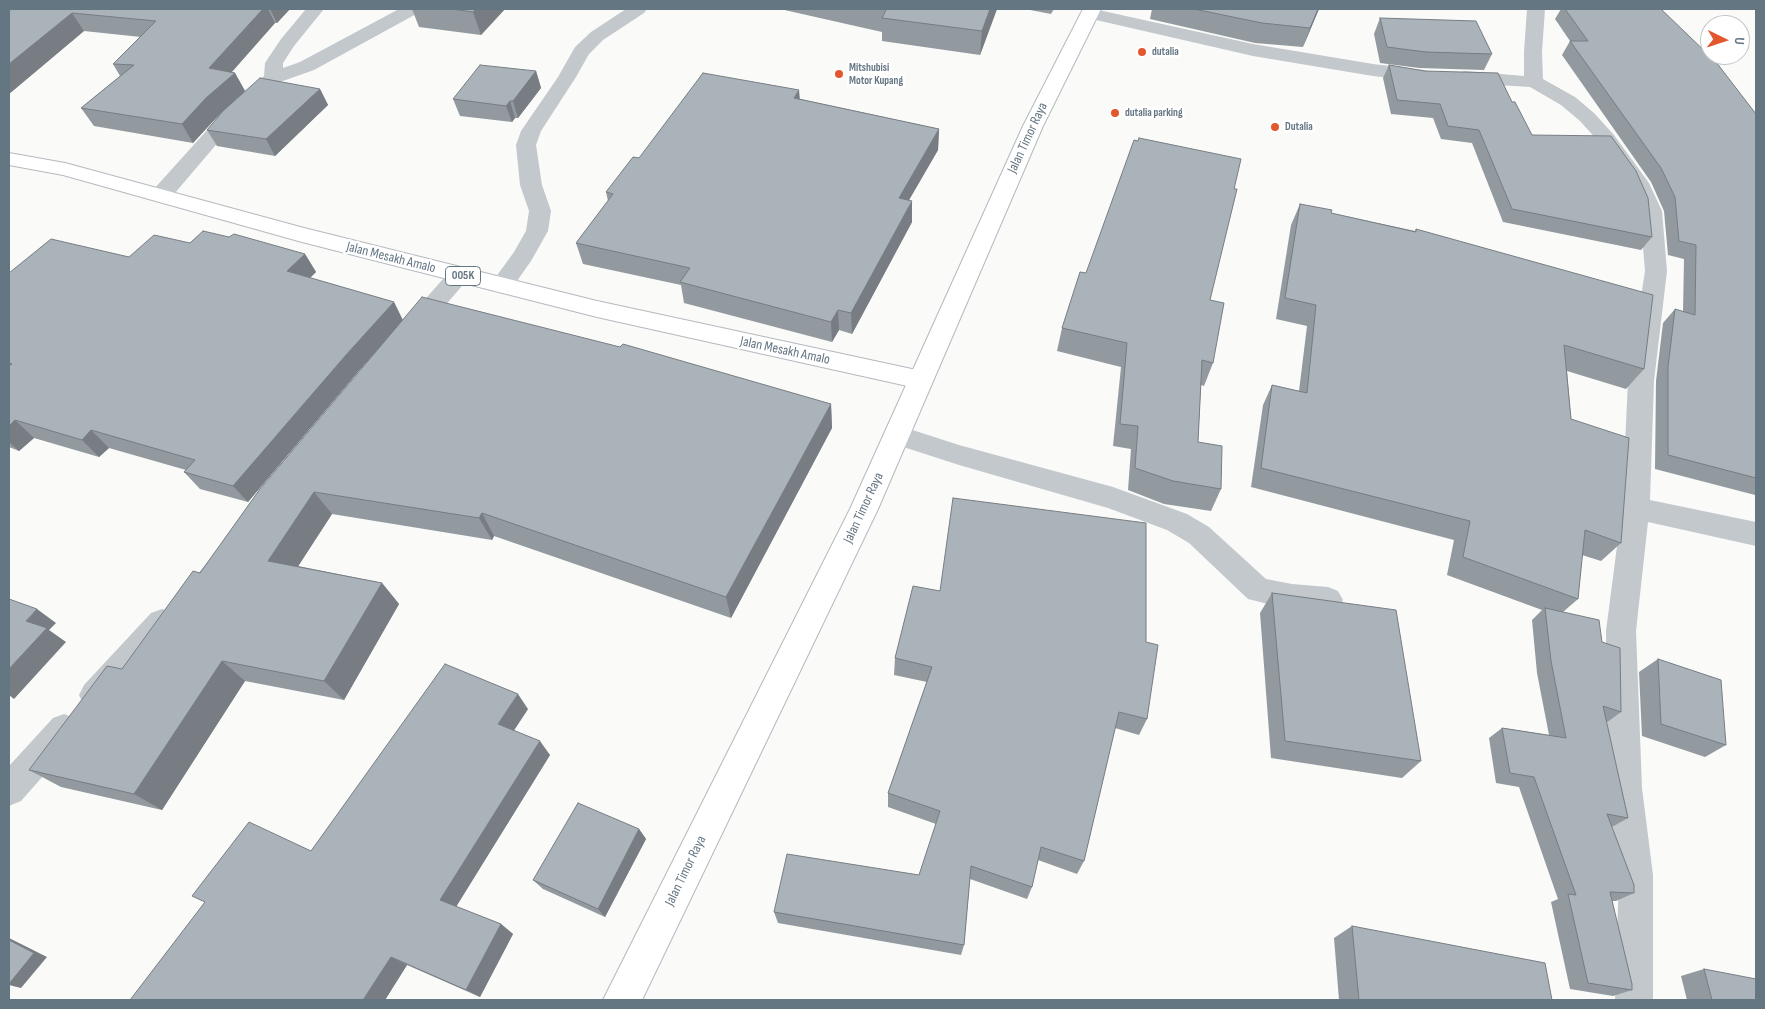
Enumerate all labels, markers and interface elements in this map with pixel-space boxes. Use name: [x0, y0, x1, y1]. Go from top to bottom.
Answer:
north arrow: [1700, 15, 1750, 65]
text: U: [1731, 37, 1748, 45]
place label: dutalia: [1152, 45, 1179, 59]
marker: dutalia: [1136, 46, 1148, 58]
place label: Mitshubisi Motor Kupang: [849, 61, 903, 87]
marker: Mitshubisi Motor Kupang: [833, 68, 845, 80]
street label: Jalan Timor Raya: [1004, 100, 1052, 176]
place label: dutalia parking: [1125, 106, 1183, 120]
marker: dutalia parking: [1109, 107, 1121, 119]
place label: Dutalia: [1285, 120, 1313, 134]
marker: Dutalia: [1269, 121, 1281, 133]
street label: Jalan Mesakh Amalo: [345, 239, 437, 277]
road number: 005K: [446, 266, 480, 286]
street label: Jalan Mesakh Amalo: [739, 333, 831, 369]
street label: Jalan Timor Raya: [840, 470, 888, 546]
street label: Jalan Timor Raya: [662, 833, 710, 909]

